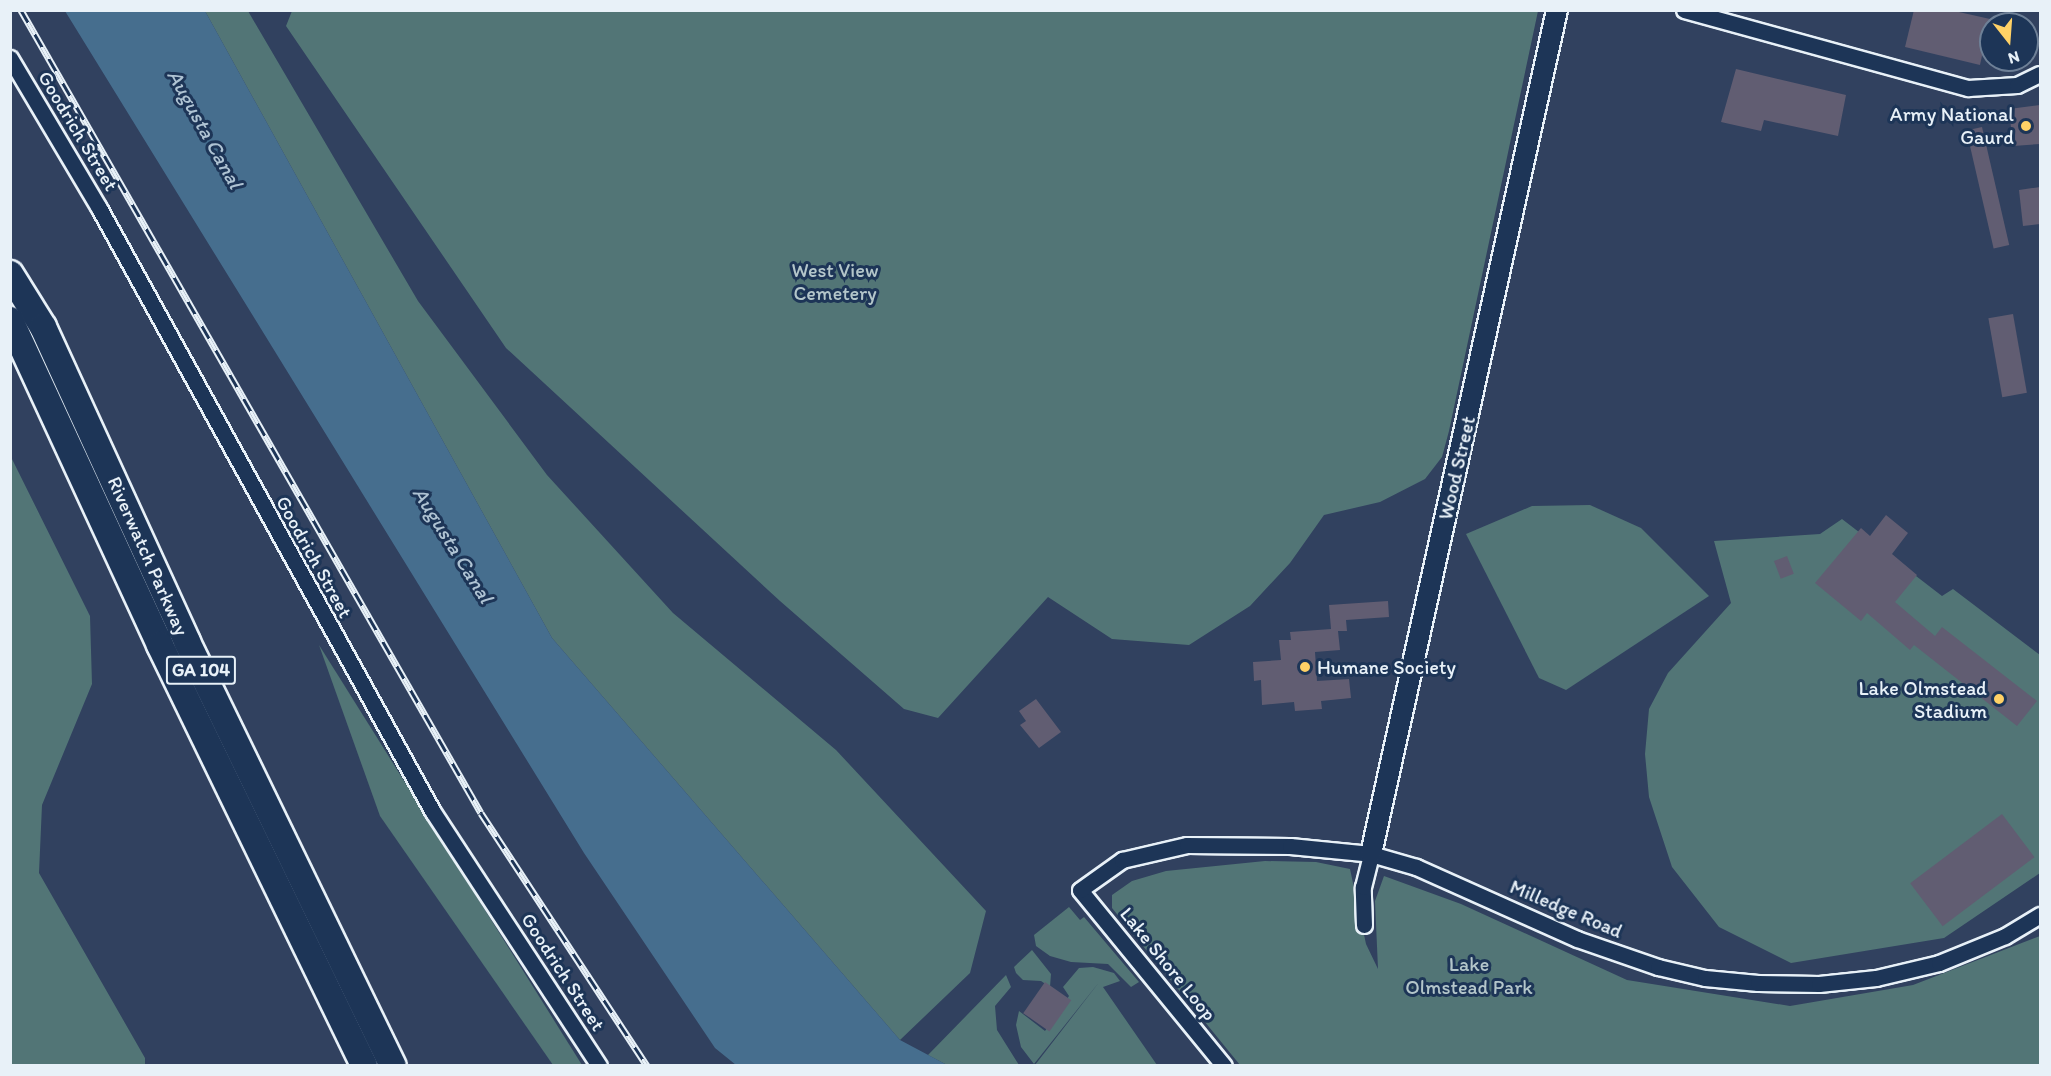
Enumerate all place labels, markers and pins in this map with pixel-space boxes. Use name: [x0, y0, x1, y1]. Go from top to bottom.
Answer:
place label: Army National Gaurd: [1890, 102, 2014, 149]
marker: Army National Gaurd: [2019, 119, 2033, 133]
place label: Humane Society: [1317, 655, 1456, 679]
marker: Humane Society: [1298, 660, 1312, 674]
place label: Lake Olmstead Stadium: [1859, 676, 1987, 723]
marker: Lake Olmstead Stadium: [1992, 692, 2006, 706]

